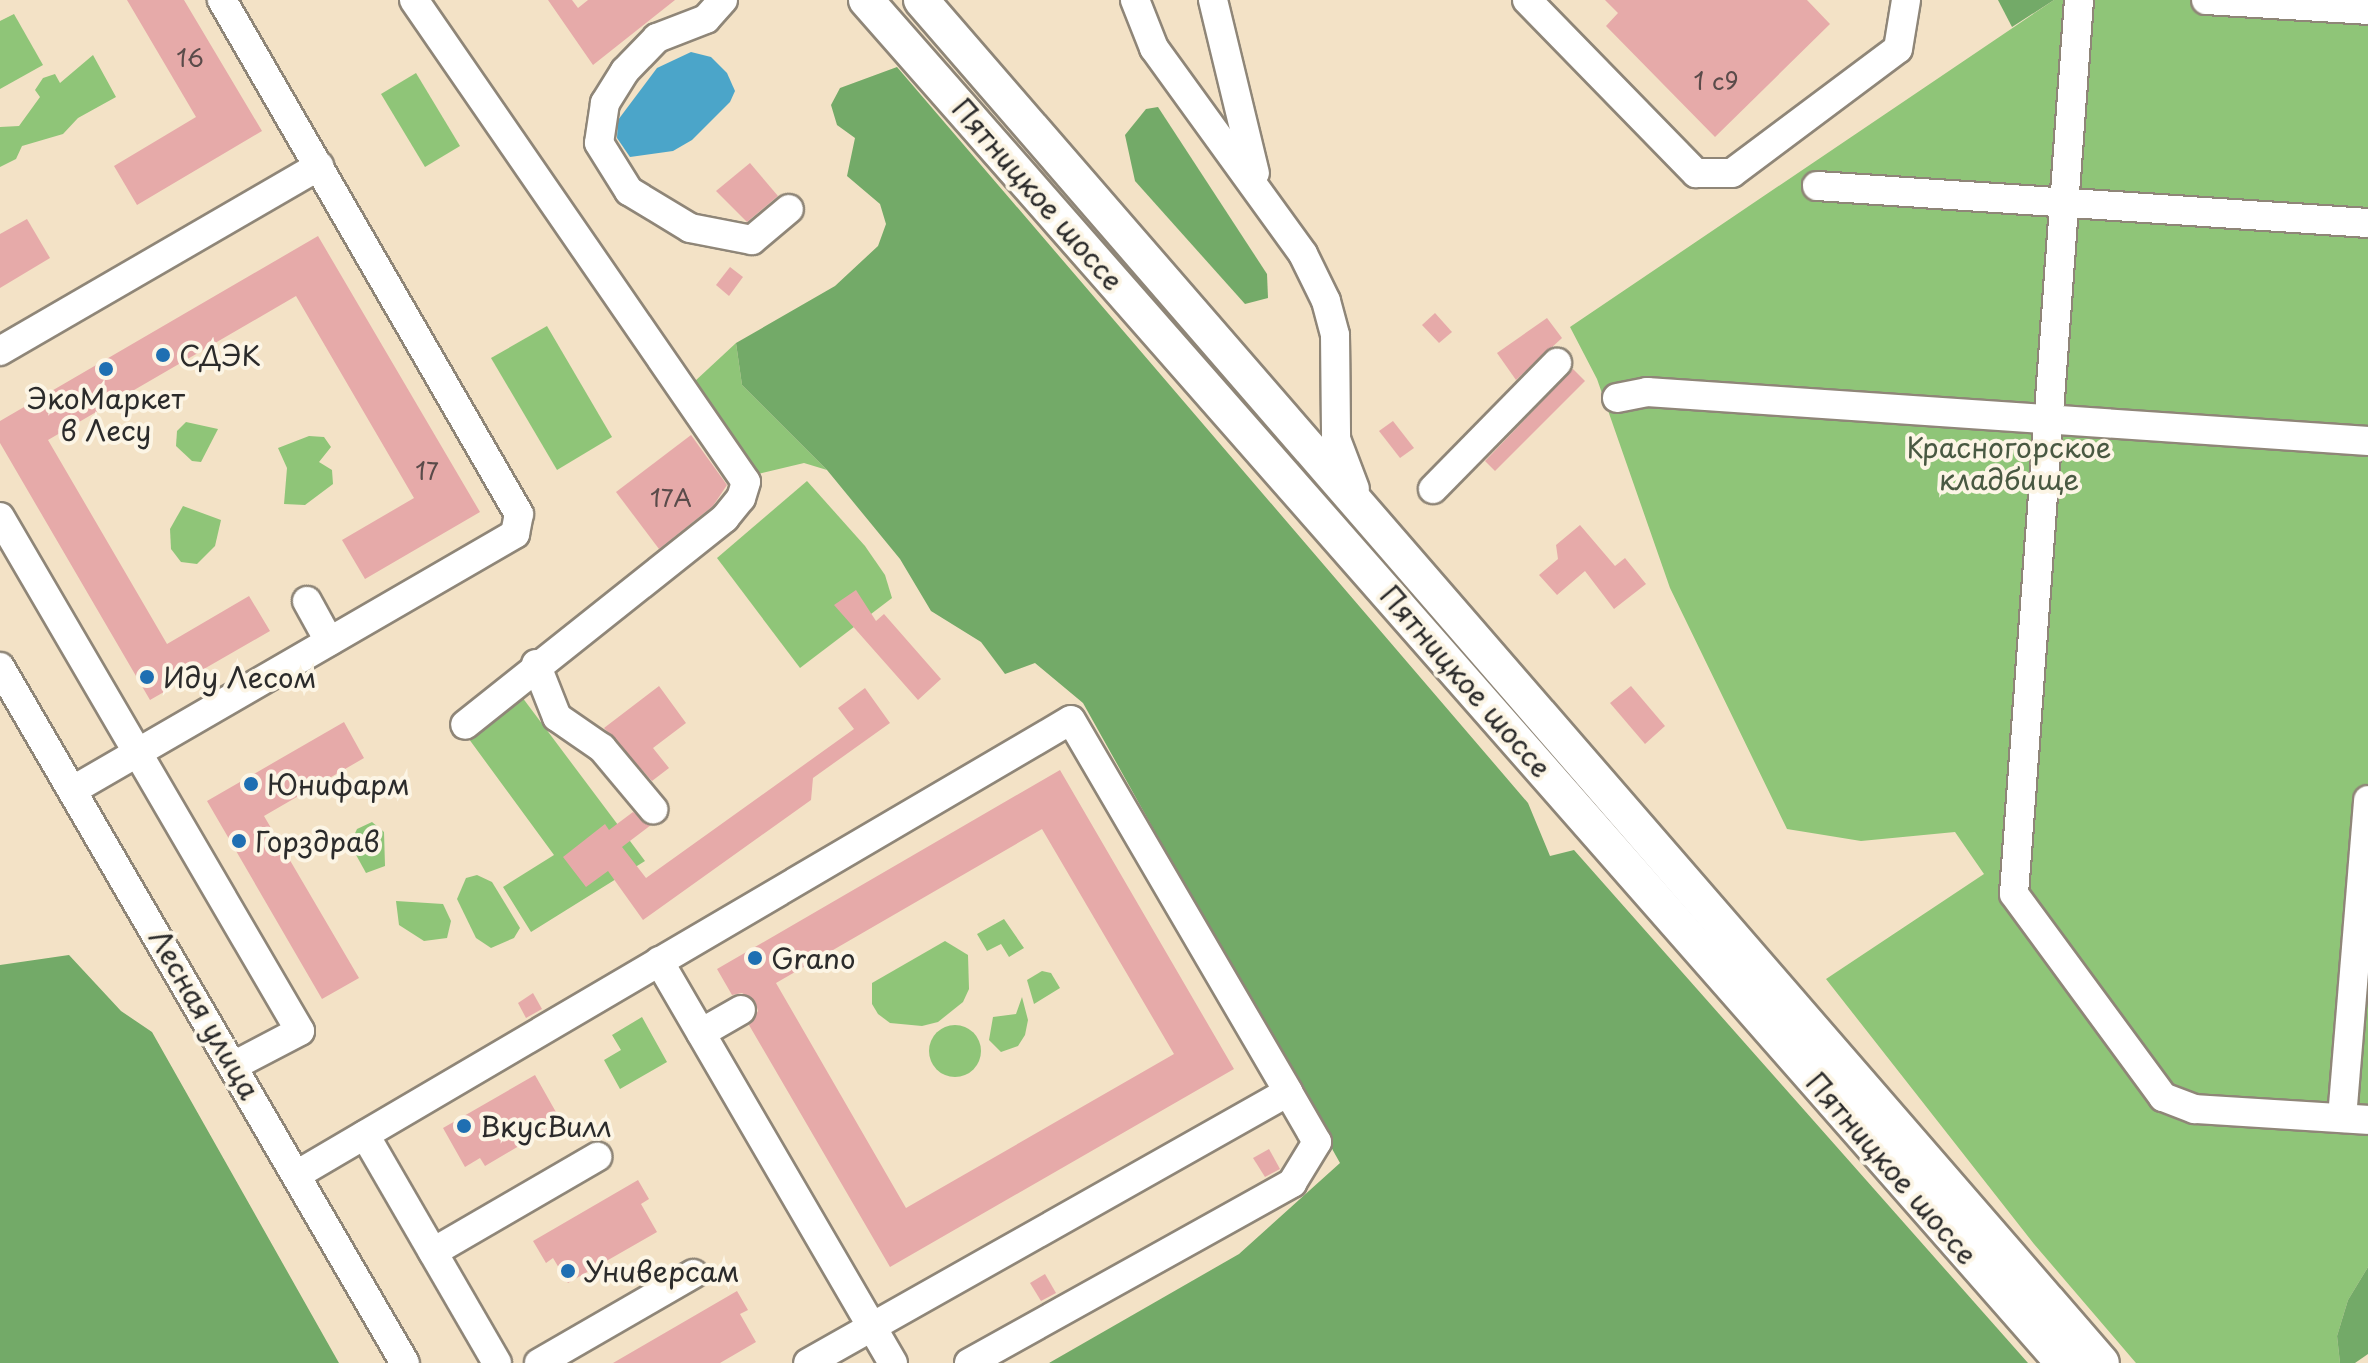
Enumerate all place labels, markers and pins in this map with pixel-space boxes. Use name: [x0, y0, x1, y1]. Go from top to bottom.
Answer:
place label: СДЭК: [179, 338, 261, 372]
marker: СДЭК: [154, 346, 172, 364]
marker: ЭкоМаркет в Лесу: [97, 360, 115, 378]
place label: ЭкоМаркет в Лесу: [27, 381, 185, 447]
place label: Иду Лесом: [163, 660, 317, 694]
marker: Иду Лесом: [138, 668, 156, 686]
place label: Юнифарм: [267, 767, 410, 801]
marker: Юнифарм: [242, 775, 260, 793]
place label: Горздрав: [255, 824, 380, 858]
marker: Горздрав: [230, 832, 248, 850]
place label: Grano: [771, 941, 855, 975]
marker: Grano: [746, 949, 764, 967]
place label: ВкусВилл: [480, 1109, 612, 1143]
marker: ВкусВилл: [455, 1117, 473, 1135]
place label: Универсам: [584, 1254, 740, 1288]
marker: Универсам: [559, 1262, 577, 1280]

